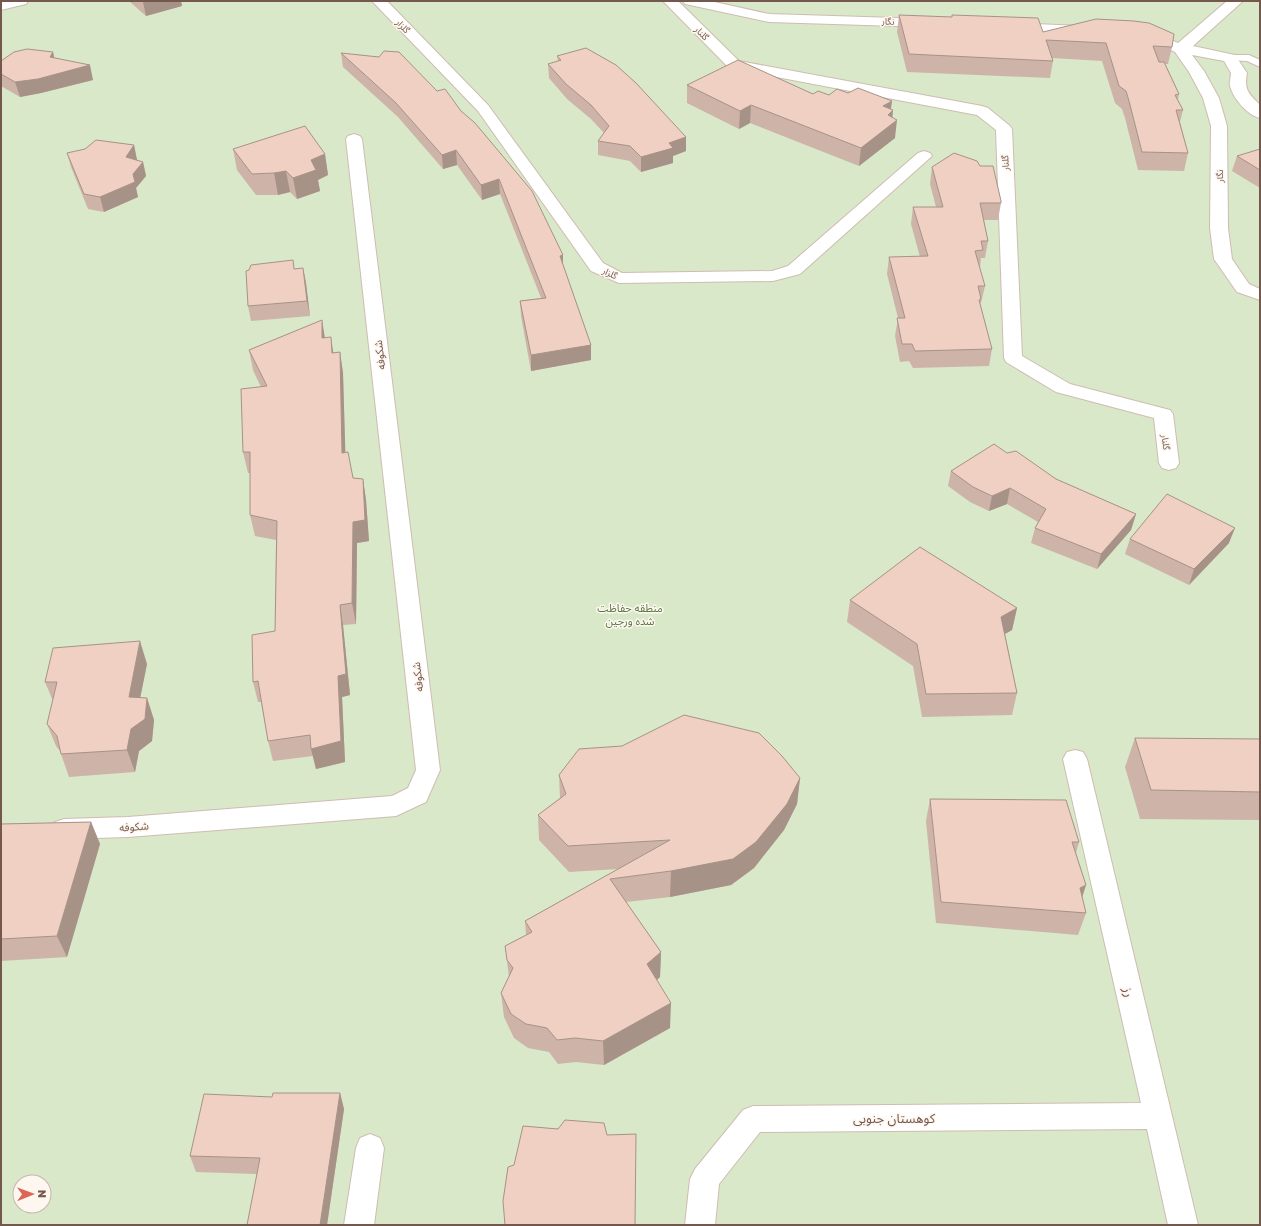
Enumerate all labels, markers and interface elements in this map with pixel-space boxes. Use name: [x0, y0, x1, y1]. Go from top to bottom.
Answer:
street label: نگار: [880, 15, 895, 28]
street label: گلزار: [392, 16, 412, 36]
street label: گلنار: [691, 23, 712, 43]
street label: گلنار: [999, 155, 1012, 172]
street label: نگار: [1214, 169, 1226, 183]
street label: گلزار: [599, 264, 620, 282]
street label: شکوفه: [371, 339, 388, 371]
street label: گلنار: [1158, 433, 1173, 451]
park label: منطقه حفاظت شده ورجین: [597, 601, 663, 628]
street label: شکوفه: [409, 661, 426, 693]
street label: شکوفه: [119, 818, 150, 835]
street label: رز: [1120, 985, 1138, 998]
street label: کوهستان جنوبی: [853, 1110, 936, 1127]
north arrow: [12, 1174, 52, 1214]
text: N: [36, 1190, 49, 1198]

